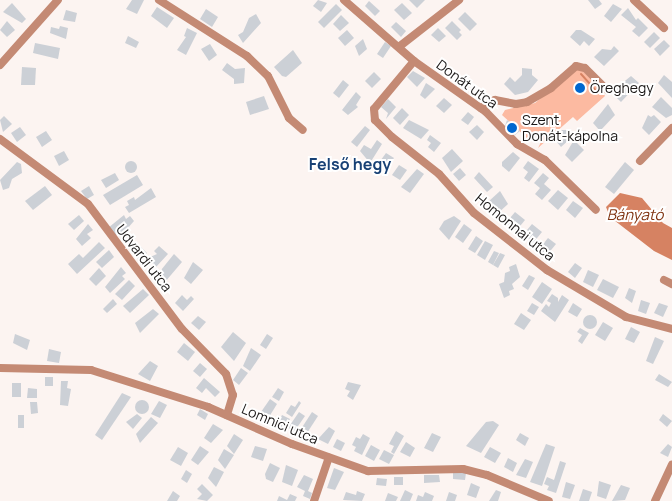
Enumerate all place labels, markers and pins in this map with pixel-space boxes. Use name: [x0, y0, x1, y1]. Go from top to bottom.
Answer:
place label: Öreghegy: [590, 80, 654, 96]
marker: Öreghegy: [574, 82, 586, 94]
place label: Szent Donát-kápolna: [522, 112, 618, 144]
marker: Szent Donát-kápolna: [506, 122, 518, 134]

